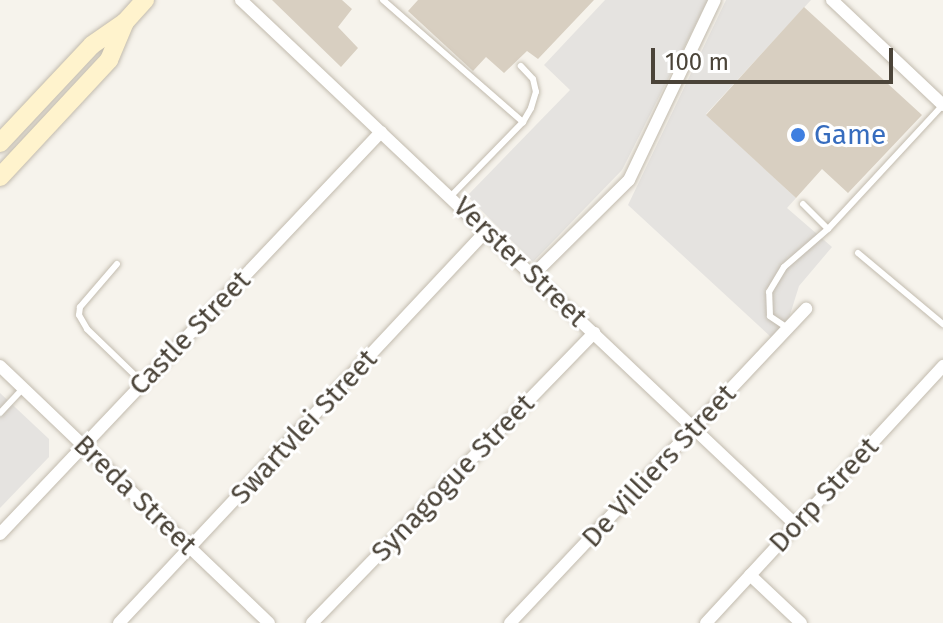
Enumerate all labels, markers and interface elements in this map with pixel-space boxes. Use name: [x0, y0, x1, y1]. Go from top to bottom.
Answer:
scale bar: [655, 32, 897, 82]
text: 100 m: [665, 48, 729, 76]
place label: Game: [814, 118, 886, 152]
marker: Game: [789, 126, 807, 144]
street label: Verster Street: [446, 190, 594, 334]
street label: Castle Street: [122, 264, 258, 402]
street label: Swartvlei Street: [224, 343, 384, 511]
street label: De Villiers Street: [575, 378, 743, 554]
street label: Synagogue Street: [365, 387, 541, 569]
street label: Breda Street: [67, 428, 203, 562]
street label: Dorp Street: [762, 430, 886, 560]

